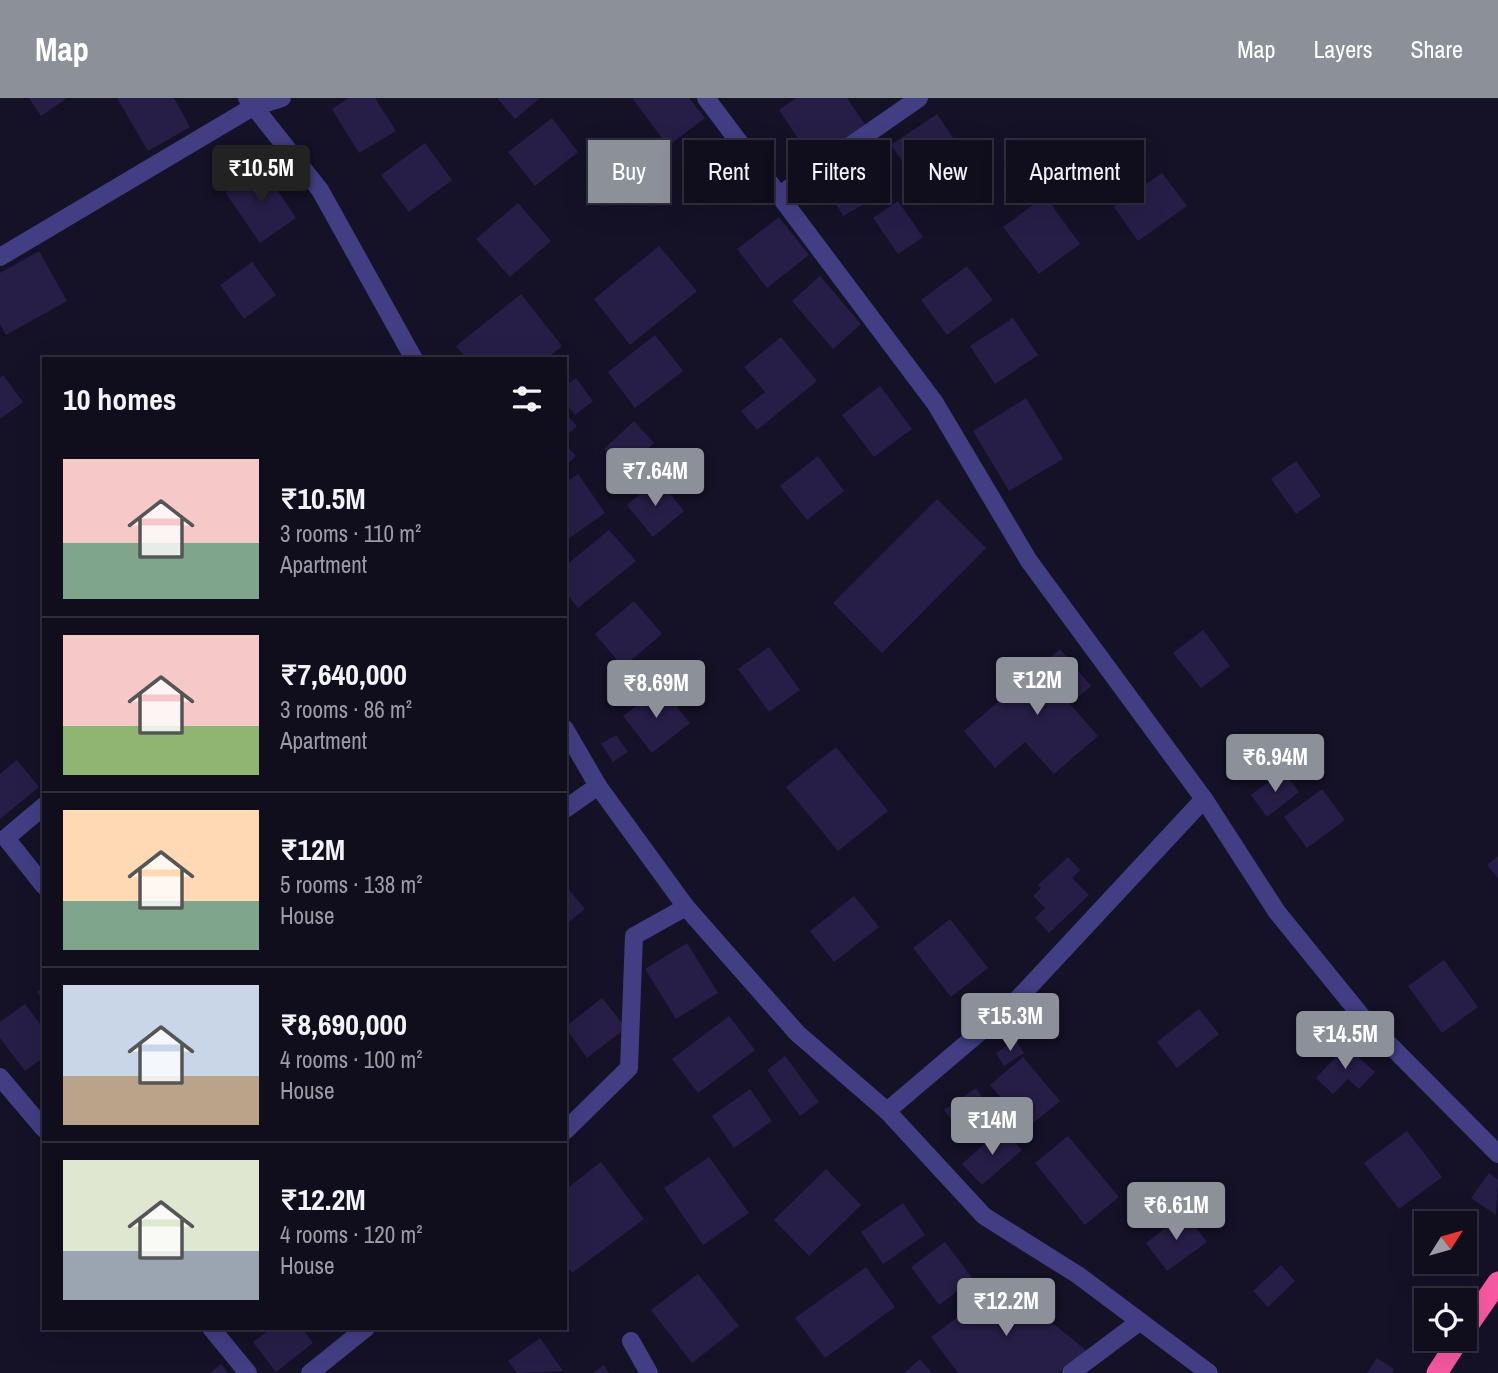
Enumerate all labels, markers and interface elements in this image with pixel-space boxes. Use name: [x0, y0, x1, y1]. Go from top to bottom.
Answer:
text: Map: [35, 27, 89, 71]
text: Map: [1237, 33, 1275, 65]
text: Layers: [1313, 33, 1372, 65]
text: Share: [1410, 33, 1463, 65]
chip: Buy: [588, 140, 670, 203]
chip: Rent: [684, 140, 774, 203]
chip: Filters: [788, 140, 890, 203]
chip: New: [904, 140, 992, 203]
chip: Apartment: [1006, 140, 1144, 203]
pin: ₹10.5M: [204, 146, 318, 205]
text: ₹10.5M: [228, 152, 294, 183]
text: 10 homes: [63, 379, 177, 419]
icon: filters: [508, 380, 546, 418]
pin: ₹7.64M: [598, 448, 712, 508]
text: ₹7.64M: [622, 455, 688, 486]
text: ₹10.5M: [280, 478, 366, 518]
icon: home: [119, 487, 203, 571]
text: 3 rooms · 110 m²: [280, 518, 421, 549]
text: Apartment: [280, 549, 367, 580]
text: ₹7,640,000: [280, 654, 407, 694]
pin: ₹12M: [996, 658, 1078, 717]
pin: ₹8.69M: [599, 660, 713, 720]
icon: home: [119, 663, 203, 747]
text: ₹12M: [1012, 664, 1062, 695]
text: ₹8.69M: [623, 667, 689, 698]
text: 3 rooms · 86 m²: [280, 694, 412, 725]
text: Apartment: [280, 725, 367, 756]
pin: ₹6.94M: [1218, 734, 1332, 794]
text: ₹6.94M: [1242, 741, 1308, 772]
text: ₹12M: [280, 829, 345, 869]
icon: home: [119, 838, 203, 922]
text: 5 rooms · 138 m²: [280, 869, 423, 900]
text: House: [280, 900, 335, 931]
pin: ₹15.3M: [953, 993, 1067, 1053]
text: ₹15.3M: [977, 1000, 1043, 1031]
text: ₹8,690,000: [280, 1004, 407, 1044]
pin: ₹14.5M: [1288, 1012, 1402, 1071]
icon: home: [119, 1013, 203, 1097]
text: ₹14.5M: [1312, 1018, 1378, 1049]
text: 4 rooms · 100 m²: [280, 1044, 423, 1075]
text: House: [280, 1075, 335, 1106]
pin: ₹14M: [951, 1098, 1033, 1157]
text: ₹14M: [967, 1104, 1017, 1135]
text: ₹12.2M: [280, 1179, 366, 1219]
pin: ₹6.61M: [1119, 1182, 1233, 1242]
icon: home: [119, 1188, 203, 1272]
text: ₹6.61M: [1143, 1189, 1209, 1220]
north arrow: [1414, 1211, 1477, 1274]
map controls: [1414, 1211, 1477, 1351]
text: 4 rooms · 120 m²: [280, 1219, 423, 1250]
text: House: [280, 1250, 335, 1281]
pin: ₹12.2M: [949, 1278, 1063, 1338]
text: ₹12.2M: [973, 1285, 1039, 1316]
button: locate: [1414, 1288, 1477, 1351]

